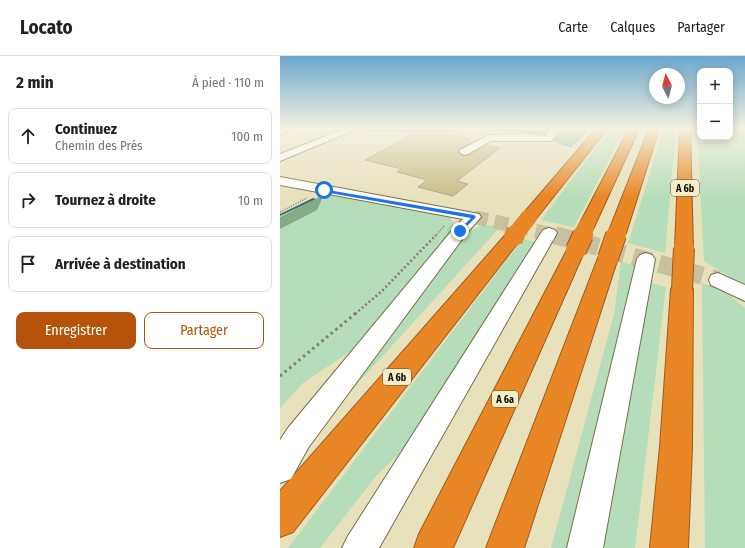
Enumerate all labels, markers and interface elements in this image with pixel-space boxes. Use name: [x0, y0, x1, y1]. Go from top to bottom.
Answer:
text: Locato: [20, 16, 73, 39]
text: Carte: [558, 19, 588, 36]
text: Calques: [610, 19, 655, 36]
text: Partager: [677, 19, 725, 36]
north arrow: [649, 68, 685, 104]
map controls: [697, 68, 733, 140]
button: +: [697, 68, 733, 104]
text: 2 min: [16, 72, 54, 93]
text: À pied · 110 m: [192, 75, 264, 90]
button: −: [697, 104, 733, 140]
text: Continuez: [55, 120, 117, 138]
icon: ahead: [17, 125, 39, 147]
text: 100 m: [231, 129, 263, 144]
text: Chemin des Prés: [55, 138, 143, 153]
road number: A 6b: [671, 180, 699, 196]
route start: [315, 181, 333, 199]
icon: right: [17, 189, 39, 211]
text: Tournez à droite: [55, 191, 156, 209]
text: 10 m: [238, 193, 263, 208]
route end: [451, 222, 469, 240]
icon: arrive: [17, 253, 39, 275]
text: Arrivée à destination: [55, 255, 186, 273]
button: Enregistrer: [16, 312, 136, 349]
button: Partager: [144, 312, 264, 349]
road number: A 6b: [383, 369, 411, 385]
road number: A 6a: [492, 391, 518, 407]

